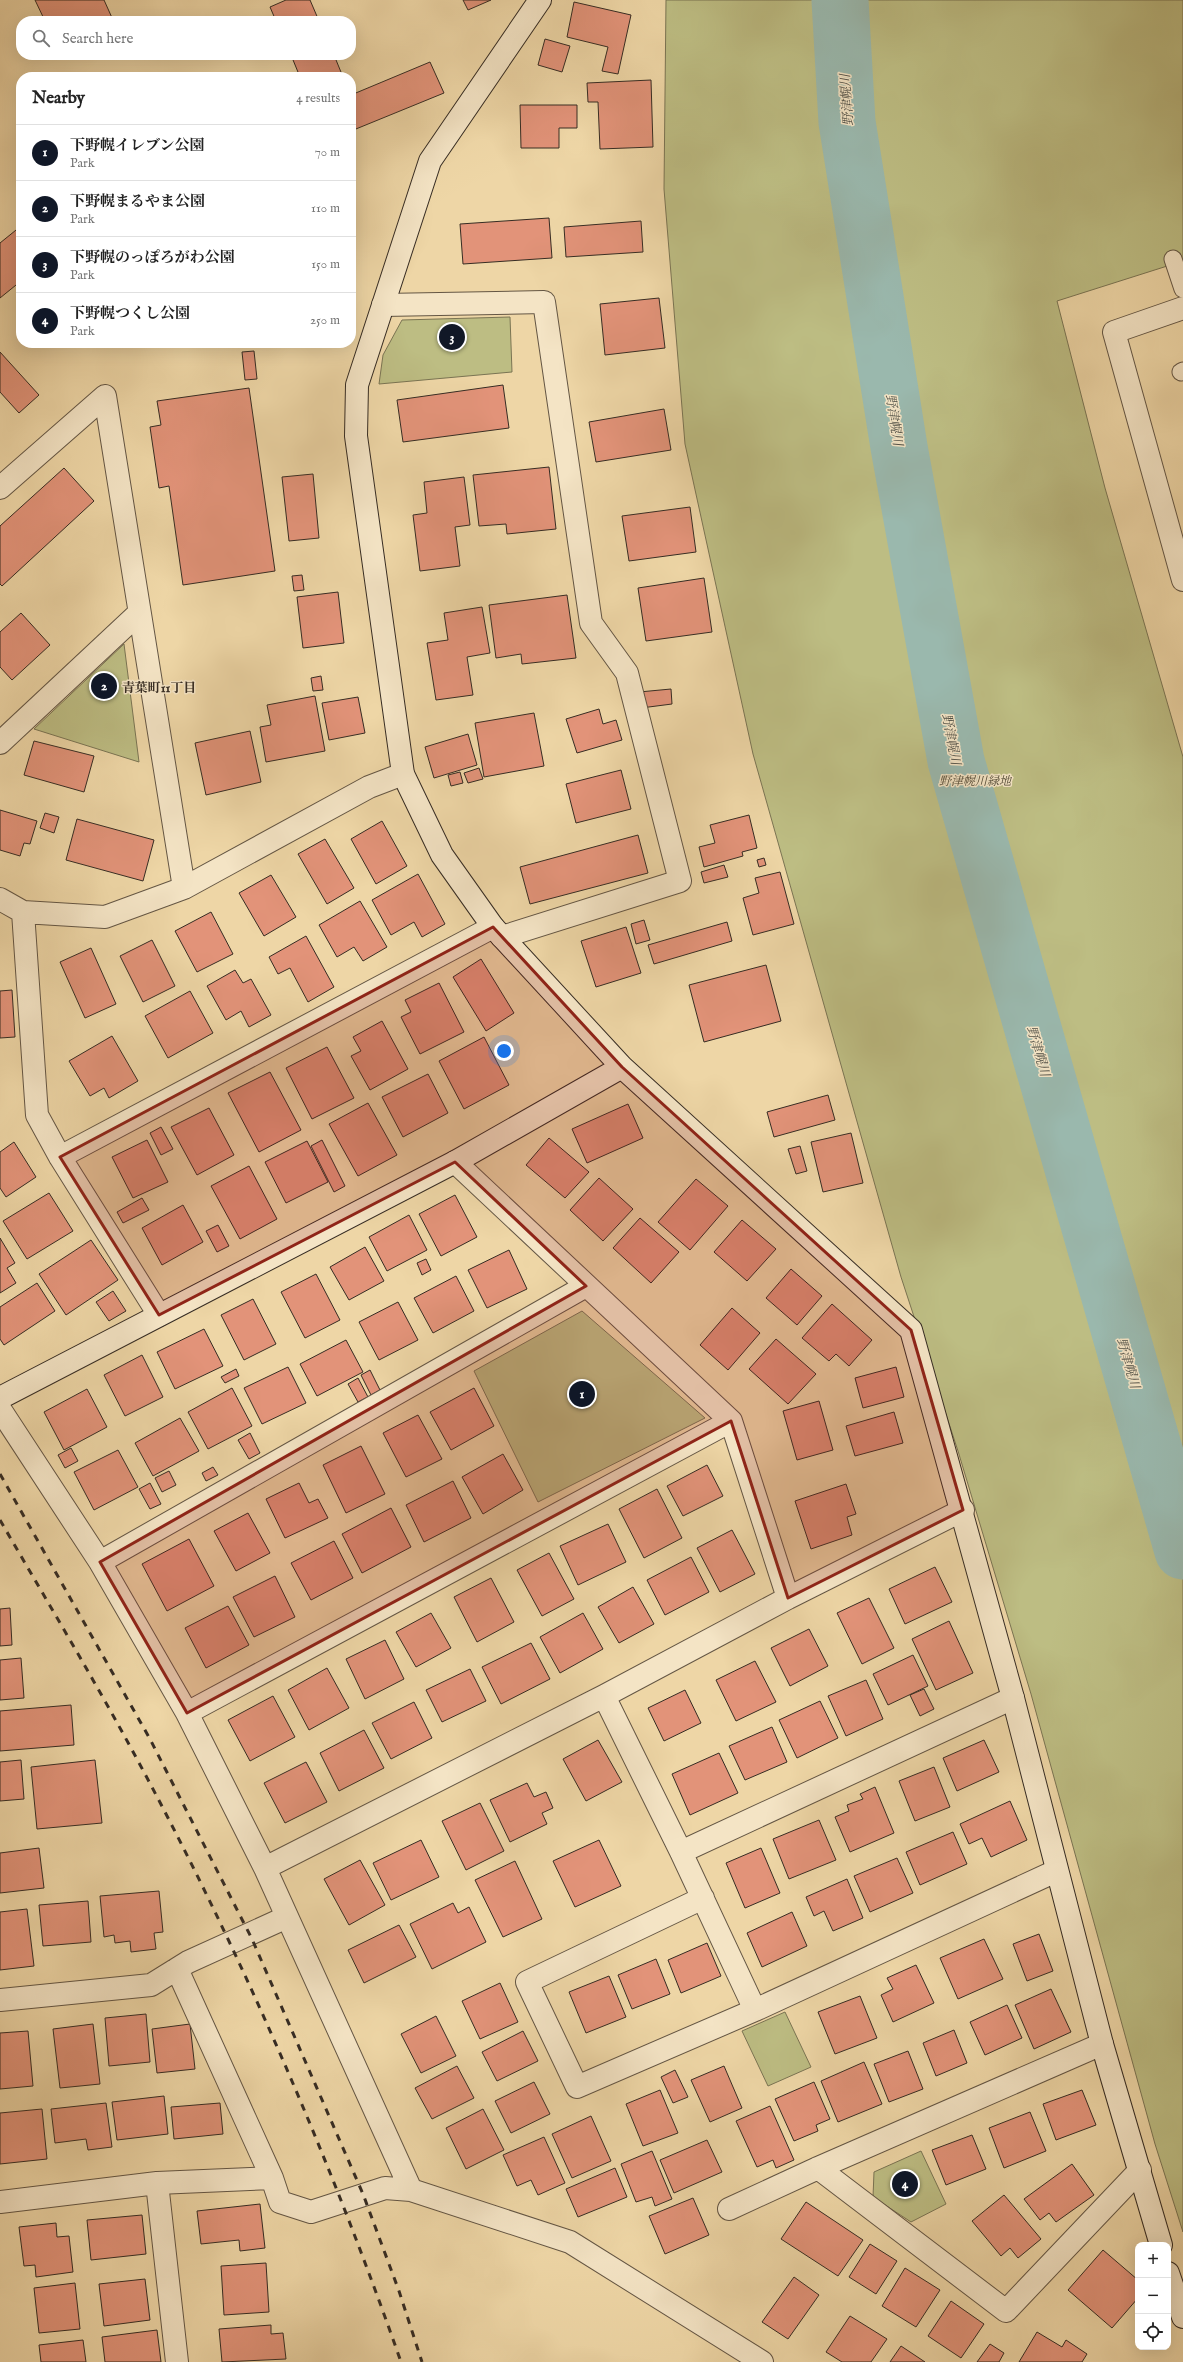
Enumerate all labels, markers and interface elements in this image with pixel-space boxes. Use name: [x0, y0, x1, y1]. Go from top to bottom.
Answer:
search box: [16, 16, 356, 60]
icon: search: [30, 27, 52, 49]
text: Search here: [62, 29, 133, 48]
water label: 野津幌川: [837, 71, 858, 126]
text: Nearby: [32, 88, 85, 109]
text: 4 results: [296, 90, 340, 107]
text: 下野幌イレブン公園: [70, 136, 204, 155]
text: 1: [43, 144, 47, 161]
text: 70 m: [315, 144, 340, 161]
text: Park: [70, 155, 95, 172]
text: 下野幌まるやま公園: [70, 192, 205, 211]
text: 2: [42, 200, 48, 217]
text: 110 m: [311, 200, 340, 217]
text: Park: [70, 211, 95, 228]
text: 下野幌のっぽろがわ公園: [70, 248, 235, 267]
text: 3: [43, 256, 47, 273]
text: 150 m: [311, 256, 340, 273]
text: Park: [70, 267, 95, 284]
text: 下野幌つくし公園: [70, 304, 190, 323]
text: 4: [42, 312, 48, 329]
text: 250 m: [310, 312, 340, 329]
pin: 3: [439, 322, 465, 352]
text: Park: [70, 323, 95, 340]
water label: 野津幌川: [881, 393, 906, 449]
pin: 2: [91, 671, 117, 701]
district label: 青葉町11丁目: [122, 680, 196, 697]
water label: 野津幌川: [937, 712, 964, 768]
park label: 野津幌川緑地: [939, 774, 1013, 789]
water label: 野津幌川: [1022, 1024, 1053, 1081]
your location: [494, 1041, 514, 1061]
water label: 野津幌川: [1112, 1336, 1143, 1393]
pin: 1: [569, 1379, 595, 1409]
pin: 4: [892, 2169, 918, 2199]
map controls: [1135, 2242, 1171, 2350]
button: +: [1135, 2242, 1171, 2278]
button: −: [1135, 2278, 1171, 2314]
button: locate: [1135, 2314, 1171, 2350]

